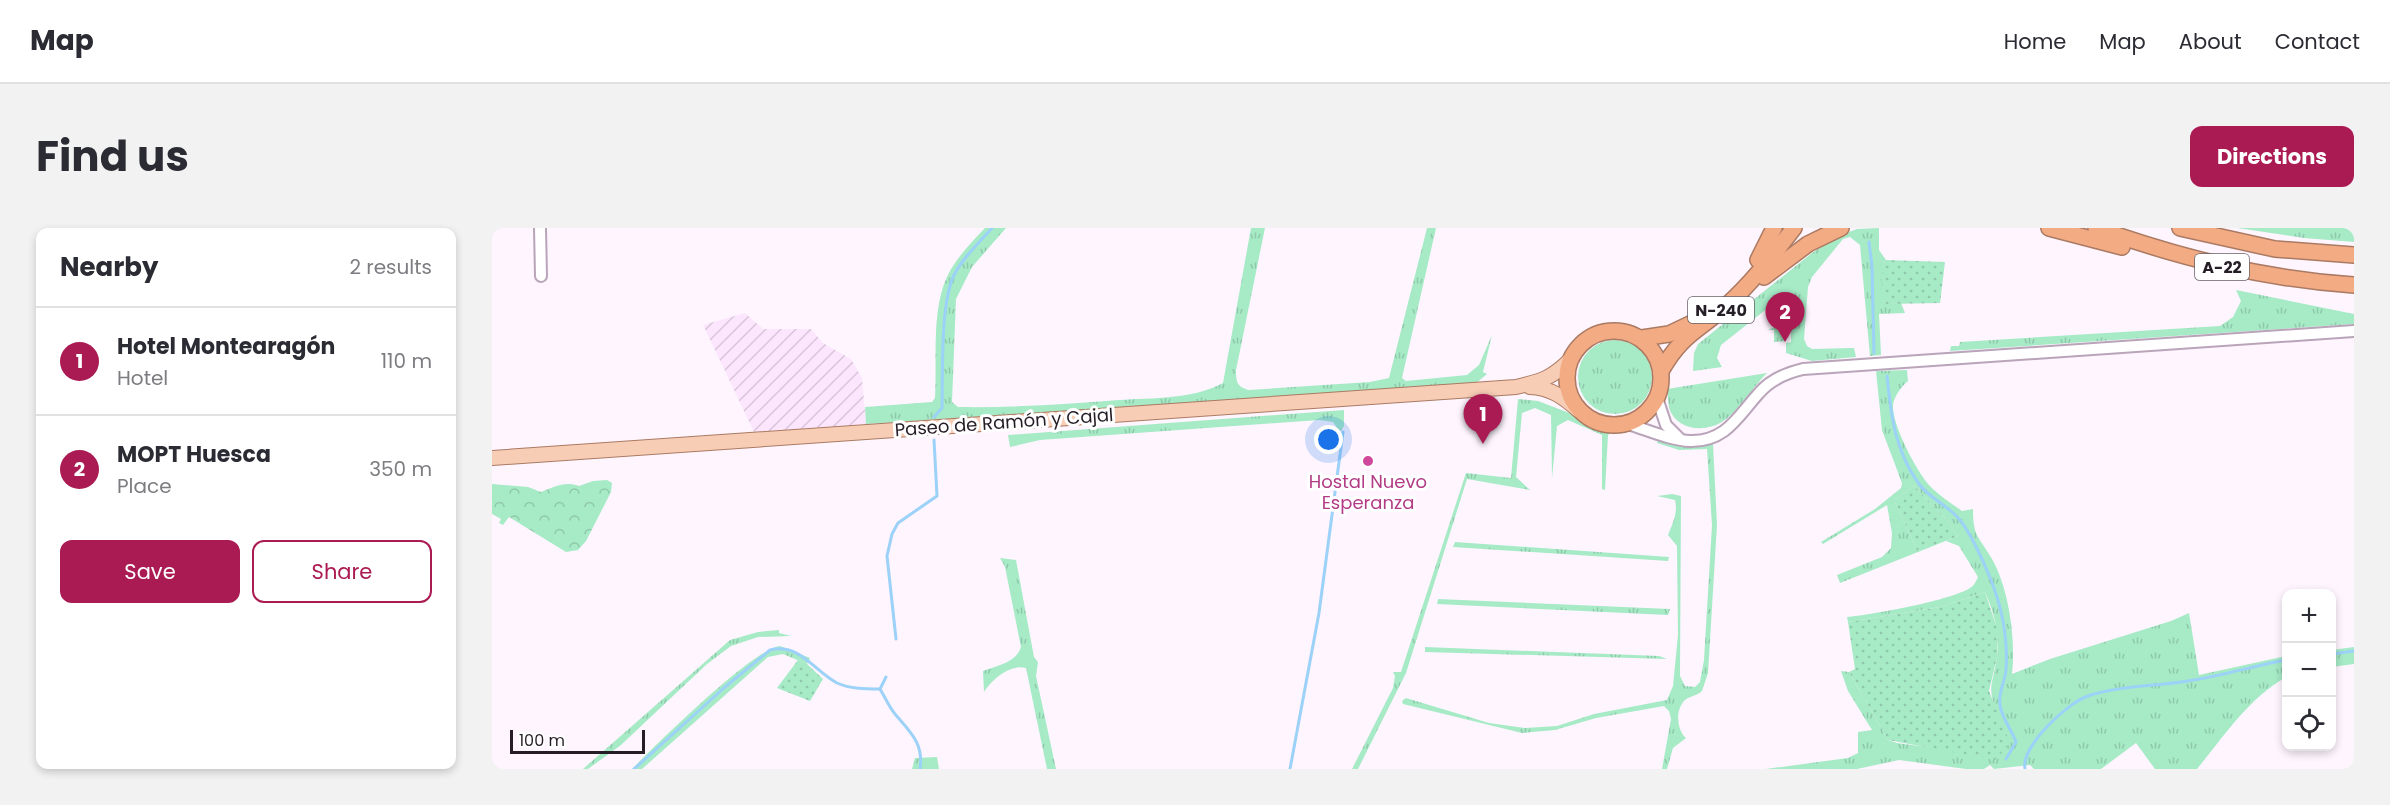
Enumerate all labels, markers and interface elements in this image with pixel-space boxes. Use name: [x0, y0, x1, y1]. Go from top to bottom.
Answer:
text: Map: [30, 21, 94, 60]
text: Home: [2004, 27, 2066, 56]
text: Map: [2099, 27, 2146, 56]
text: About: [2179, 27, 2242, 56]
text: Contact: [2275, 27, 2360, 56]
button: Directions: [2190, 126, 2354, 187]
text: Find us: [36, 127, 189, 186]
text: Nearby: [60, 249, 158, 285]
text: 2 results: [349, 253, 432, 281]
road number: A-22: [2195, 254, 2249, 280]
pin: 2: [1766, 292, 1804, 342]
road number: N-240: [1688, 297, 1754, 323]
text: Hotel Montearagón: [117, 331, 335, 362]
text: 1: [76, 347, 83, 375]
text: 110 m: [381, 347, 432, 375]
text: Hotel: [117, 364, 168, 392]
pin: 1: [1464, 394, 1502, 444]
street label: Paseo de Ramón y Cajal: [894, 402, 1114, 442]
your location: [1314, 425, 1343, 454]
text: MOPT Huesca: [117, 439, 271, 470]
marker: Hostal Nuevo Esperanza: [1361, 454, 1375, 468]
text: 2: [74, 455, 85, 483]
text: 350 m: [369, 455, 432, 483]
place label: Hostal Nuevo Esperanza: [1309, 469, 1427, 515]
text: Place: [117, 472, 172, 500]
button: Save: [60, 540, 240, 603]
button: Share: [252, 540, 432, 603]
map controls: [2282, 589, 2336, 751]
button: +: [2282, 589, 2336, 643]
button: −: [2282, 643, 2336, 697]
button: locate: [2282, 697, 2336, 751]
scale bar: [510, 727, 645, 754]
text: 100 m: [519, 729, 565, 752]

